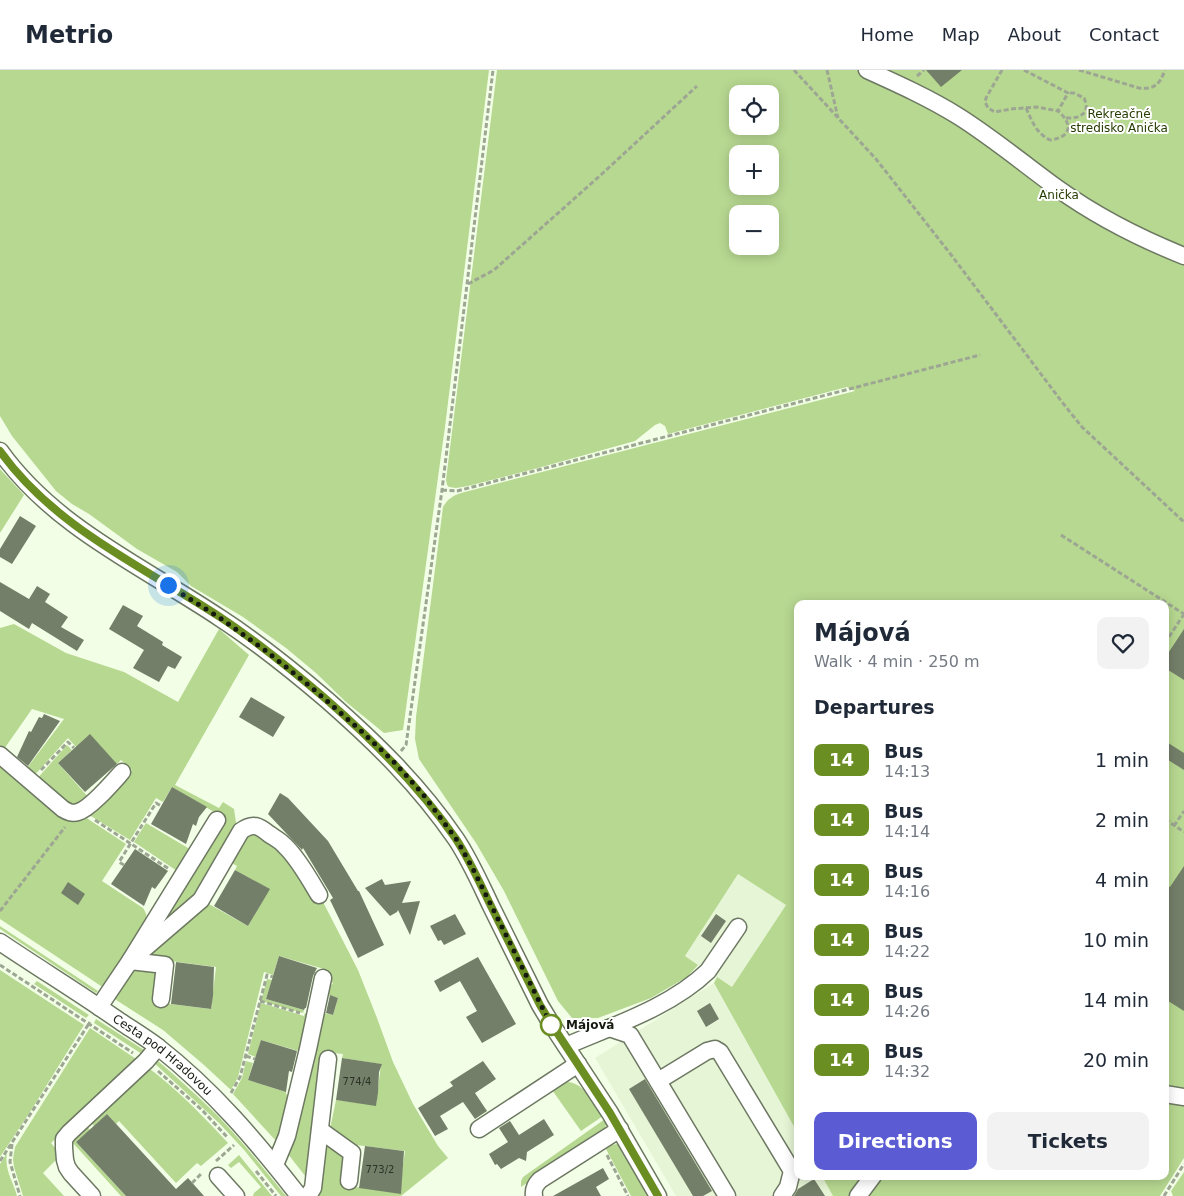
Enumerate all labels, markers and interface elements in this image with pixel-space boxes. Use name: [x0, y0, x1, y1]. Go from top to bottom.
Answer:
text: Metrio: [25, 21, 113, 49]
text: Home: [861, 24, 914, 45]
text: Map: [942, 24, 980, 45]
text: About: [1008, 24, 1061, 45]
text: Contact: [1089, 24, 1159, 45]
map controls: [729, 85, 779, 255]
button: locate: [729, 85, 779, 135]
park label: Rekreačné stredisko Anička: [1070, 107, 1168, 135]
button: +: [729, 145, 779, 195]
park label: Anička: [1039, 188, 1079, 202]
button: −: [729, 205, 779, 255]
your location: [156, 573, 181, 598]
button: heart: [1097, 617, 1149, 669]
text: Májová: [814, 619, 911, 647]
text: Walk · 4 min · 250 m: [814, 652, 979, 671]
text: Departures: [814, 696, 935, 718]
text: Bus: [884, 740, 923, 762]
text: 14: [829, 749, 854, 770]
text: 1 min: [1095, 749, 1149, 771]
text: 14:13: [884, 762, 930, 781]
text: Bus: [884, 800, 923, 822]
text: 14: [829, 809, 854, 830]
text: 2 min: [1095, 809, 1149, 831]
text: 14:14: [884, 822, 930, 841]
text: Bus: [884, 860, 923, 882]
text: 14: [829, 869, 854, 890]
text: 4 min: [1095, 869, 1149, 891]
text: 14:16: [884, 882, 930, 901]
text: Bus: [884, 920, 923, 942]
text: 14: [829, 929, 854, 950]
text: 10 min: [1083, 929, 1149, 951]
text: 14:22: [884, 942, 930, 961]
text: Bus: [884, 980, 923, 1002]
text: 14: [829, 989, 854, 1010]
text: 14 min: [1083, 989, 1149, 1011]
text: 14:26: [884, 1002, 930, 1021]
street label: Cesta pod Hradovou: [110, 1011, 215, 1098]
marker: Májová: [540, 1014, 562, 1036]
place label: Májová: [566, 1018, 614, 1032]
text: Bus: [884, 1040, 923, 1062]
text: 14: [829, 1049, 854, 1070]
text: 20 min: [1083, 1049, 1149, 1071]
text: 14:32: [884, 1062, 930, 1081]
house number: 774/4: [343, 1076, 371, 1087]
button: Directions: [814, 1112, 977, 1170]
button: Tickets: [987, 1112, 1149, 1170]
house number: 773/2: [366, 1164, 394, 1175]

